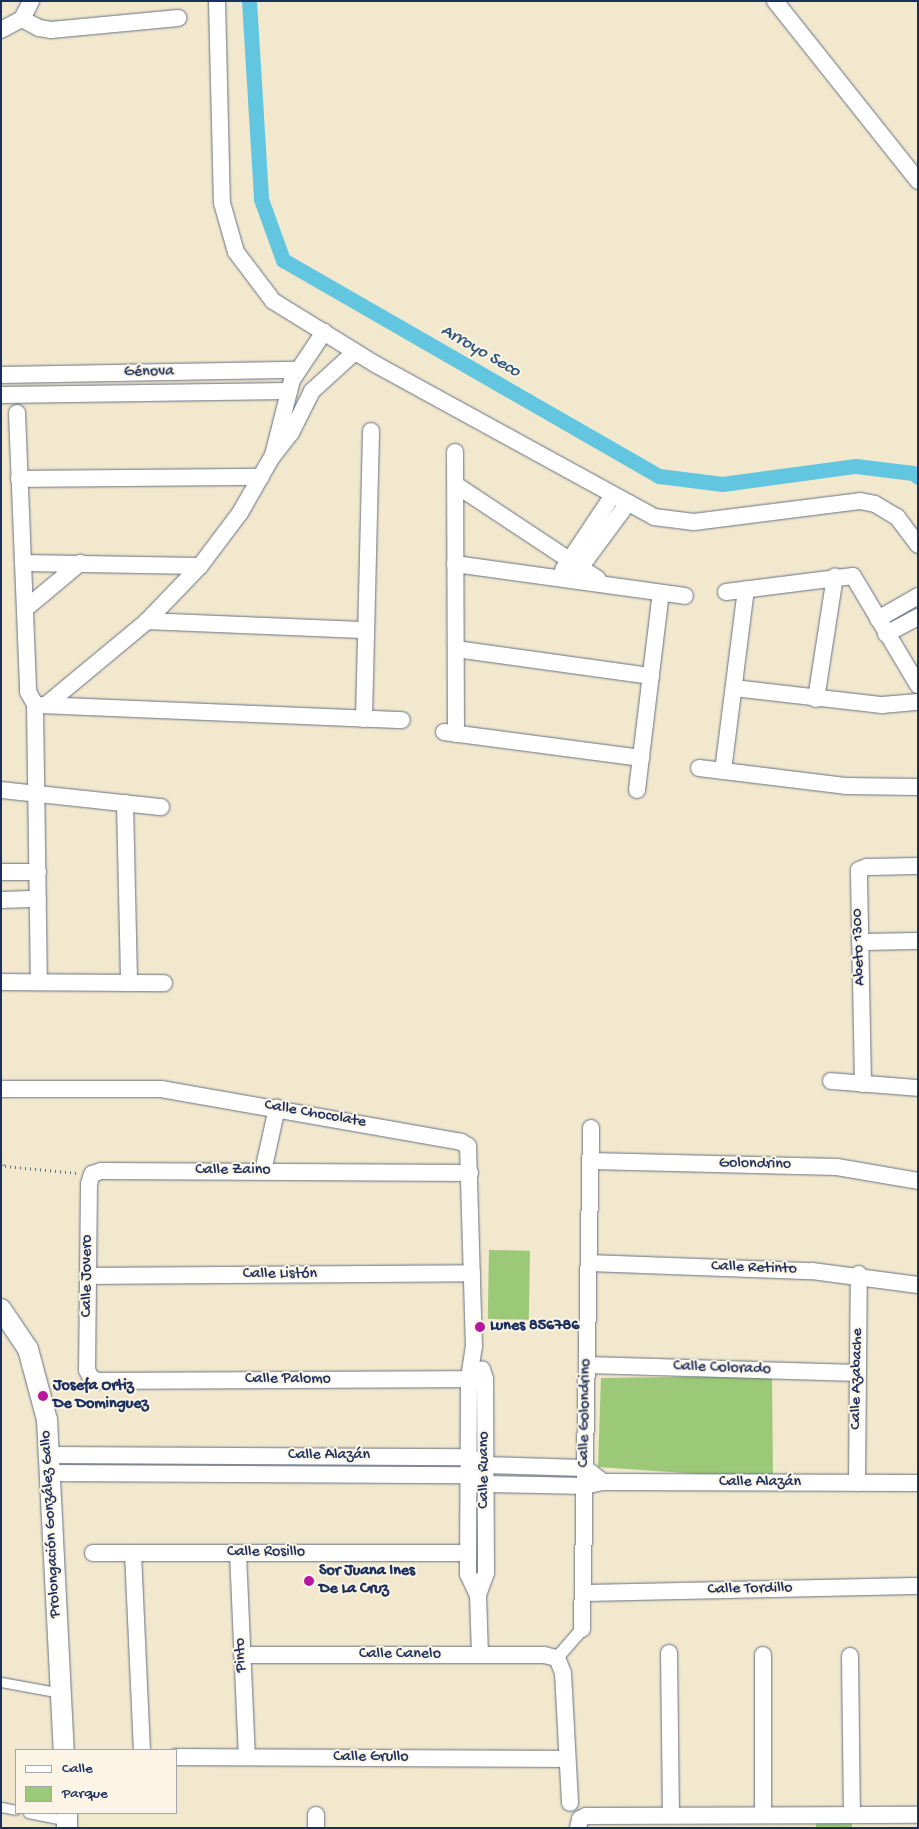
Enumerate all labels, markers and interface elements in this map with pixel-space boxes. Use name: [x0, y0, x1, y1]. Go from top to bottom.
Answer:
water label: Arroyo Seco: [436, 321, 524, 383]
street label: Génova: [124, 363, 174, 383]
street label: Abeto 1300: [849, 908, 871, 986]
street label: Calle Chocolate: [263, 1097, 367, 1133]
street label: Golondrino: [719, 1155, 791, 1175]
street label: Calle Zaino: [195, 1161, 271, 1181]
street label: Calle Jovero: [78, 1235, 98, 1317]
street label: Calle Retinto: [711, 1258, 797, 1280]
street label: Calle Listón: [243, 1265, 317, 1285]
place label: Lunes 856786: [490, 1317, 579, 1337]
marker: Lunes 856786: [474, 1321, 486, 1333]
street label: Calle Azabache: [848, 1328, 868, 1430]
street label: Calle Golondrino: [575, 1358, 597, 1468]
street label: Calle Colorado: [673, 1358, 771, 1380]
street label: Calle Palomo: [245, 1370, 331, 1390]
place label: Josefa Ortiz De Dominguez: [53, 1377, 149, 1415]
marker: Josefa Ortiz De Dominguez: [37, 1390, 49, 1402]
street label: Prolongación González Gallo: [38, 1430, 66, 1618]
street label: Calle Ruano: [475, 1431, 495, 1509]
street label: Calle Alazán: [288, 1446, 370, 1466]
street label: Calle Alazán: [719, 1473, 801, 1493]
street label: Calle Rosillo: [227, 1543, 305, 1563]
place label: Sor Juana Ines De La Cruz: [319, 1562, 415, 1600]
marker: Sor Juana Ines De La Cruz: [303, 1575, 315, 1587]
street label: Calle Tordillo: [707, 1580, 793, 1600]
street label: Pinto: [232, 1637, 252, 1673]
street label: Calle Canelo: [359, 1645, 441, 1665]
street label: Calle Grullo: [333, 1748, 409, 1768]
legend: [15, 1749, 178, 1814]
text: Calle: [62, 1760, 93, 1778]
text: Parque: [62, 1785, 108, 1803]

